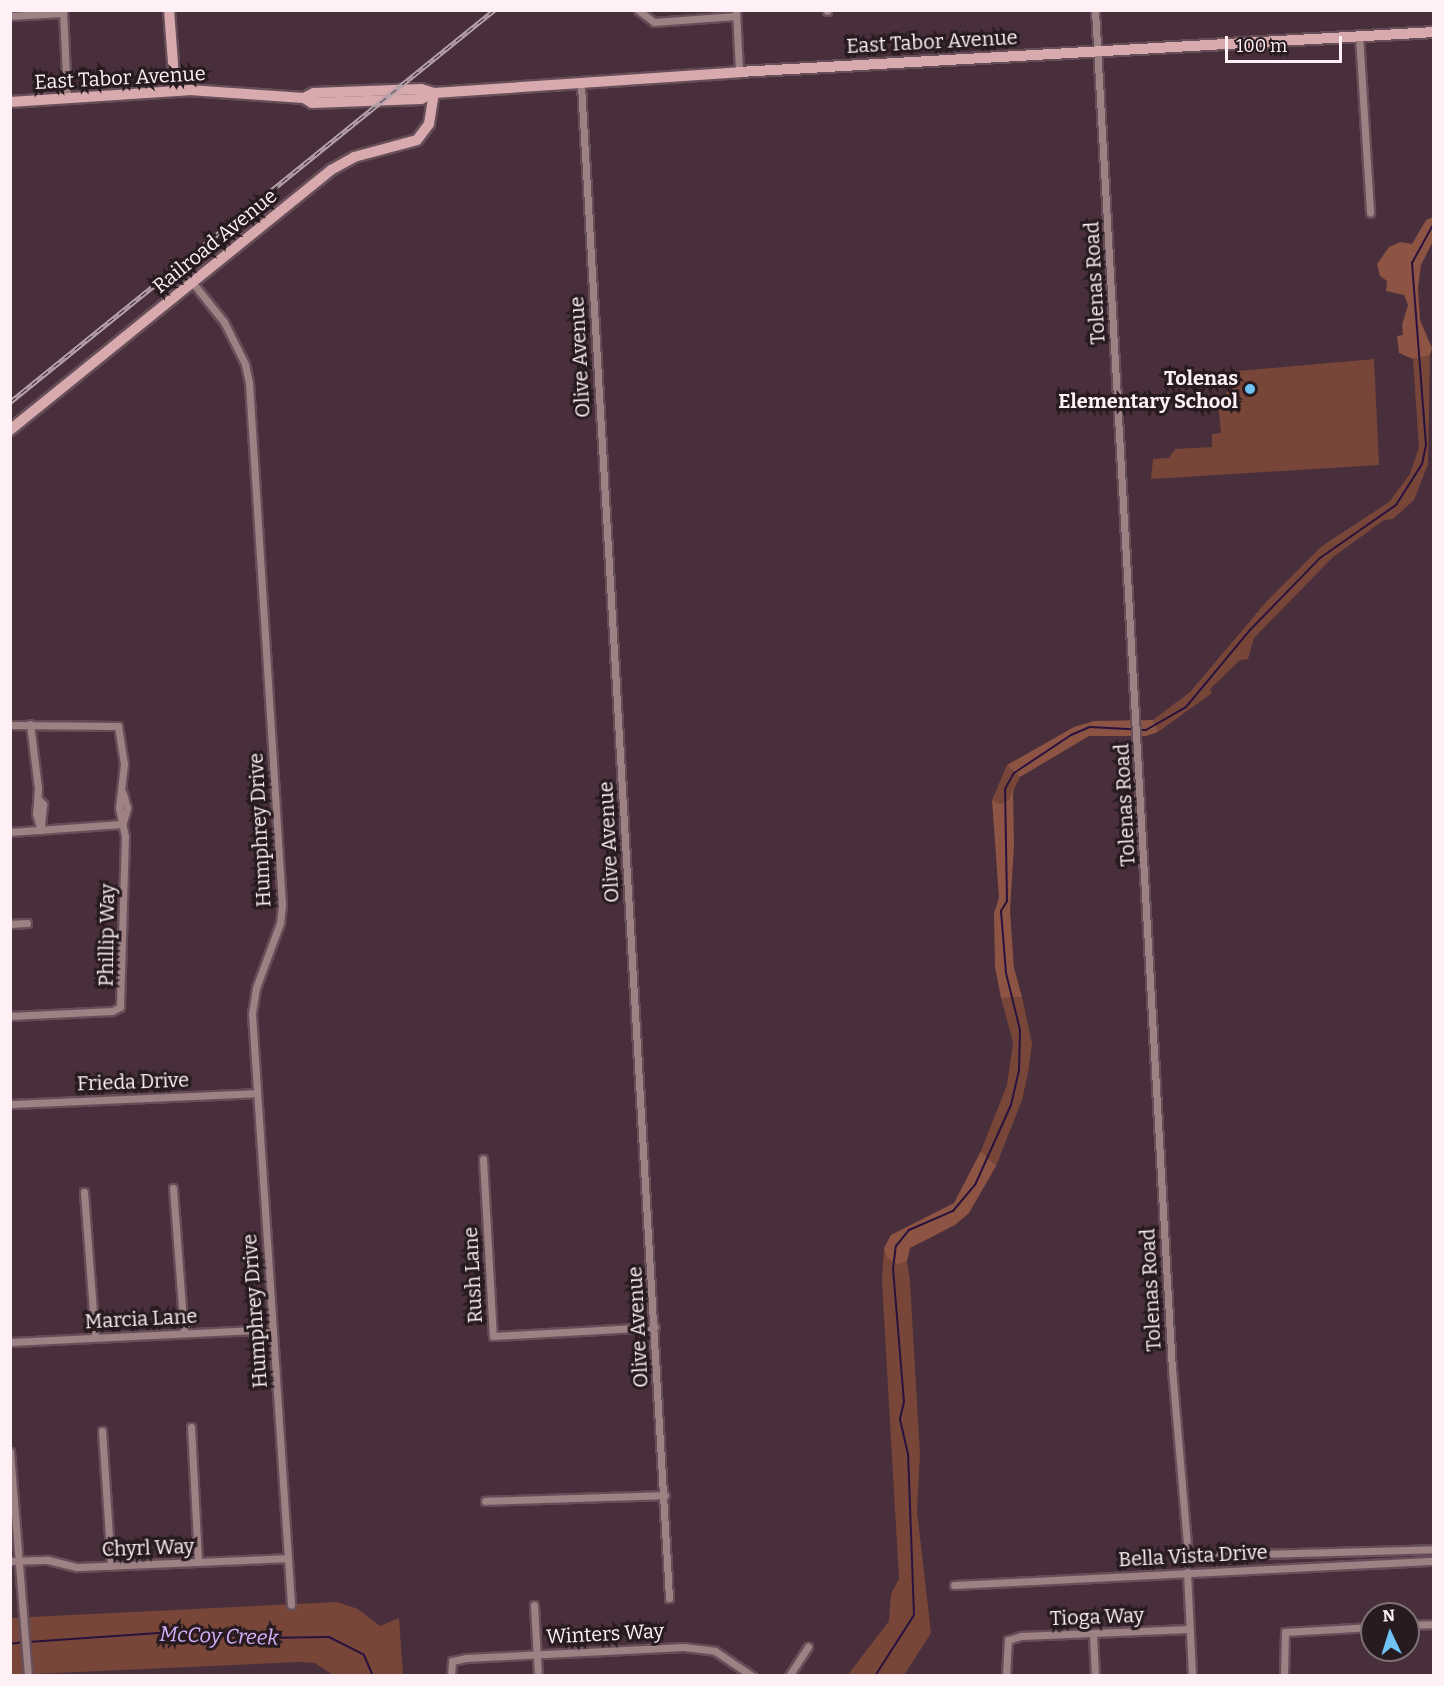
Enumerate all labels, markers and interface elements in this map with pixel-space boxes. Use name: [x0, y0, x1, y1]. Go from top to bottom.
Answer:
scale bar: [1228, 24, 1345, 62]
street label: East Tabor Avenue: [846, 26, 1018, 58]
text: 100 m: [1236, 35, 1287, 57]
street label: East Tabor Avenue: [34, 62, 206, 94]
street label: Railroad Avenue: [148, 184, 282, 298]
street label: Tolenas Road: [1080, 221, 1110, 345]
street label: Olive Avenue: [565, 296, 595, 418]
place label: Tolenas Elementary School: [1058, 366, 1238, 413]
marker: Tolenas Elementary School: [1243, 382, 1257, 396]
street label: Tolenas Road: [1110, 743, 1140, 867]
street label: Humphrey Drive: [244, 752, 276, 908]
street label: Olive Avenue: [594, 781, 624, 903]
street label: Phillip Way: [94, 883, 120, 987]
street label: Frieda Drive: [77, 1068, 189, 1096]
street label: Rush Lane: [458, 1226, 488, 1324]
street label: Tolenas Road: [1136, 1228, 1166, 1352]
street label: Humphrey Drive: [238, 1233, 272, 1389]
street label: Olive Avenue: [623, 1266, 653, 1388]
street label: Marcia Lane: [84, 1304, 198, 1334]
street label: Chyrl Way: [101, 1534, 195, 1562]
street label: Bella Vista Drive: [1118, 1540, 1268, 1572]
north arrow: [1360, 1602, 1420, 1662]
street label: Tioga Way: [1049, 1603, 1145, 1631]
text: N: [1382, 1606, 1396, 1625]
street label: Winters Way: [545, 1619, 665, 1649]
water label: McCoy Creek: [159, 1621, 279, 1651]

